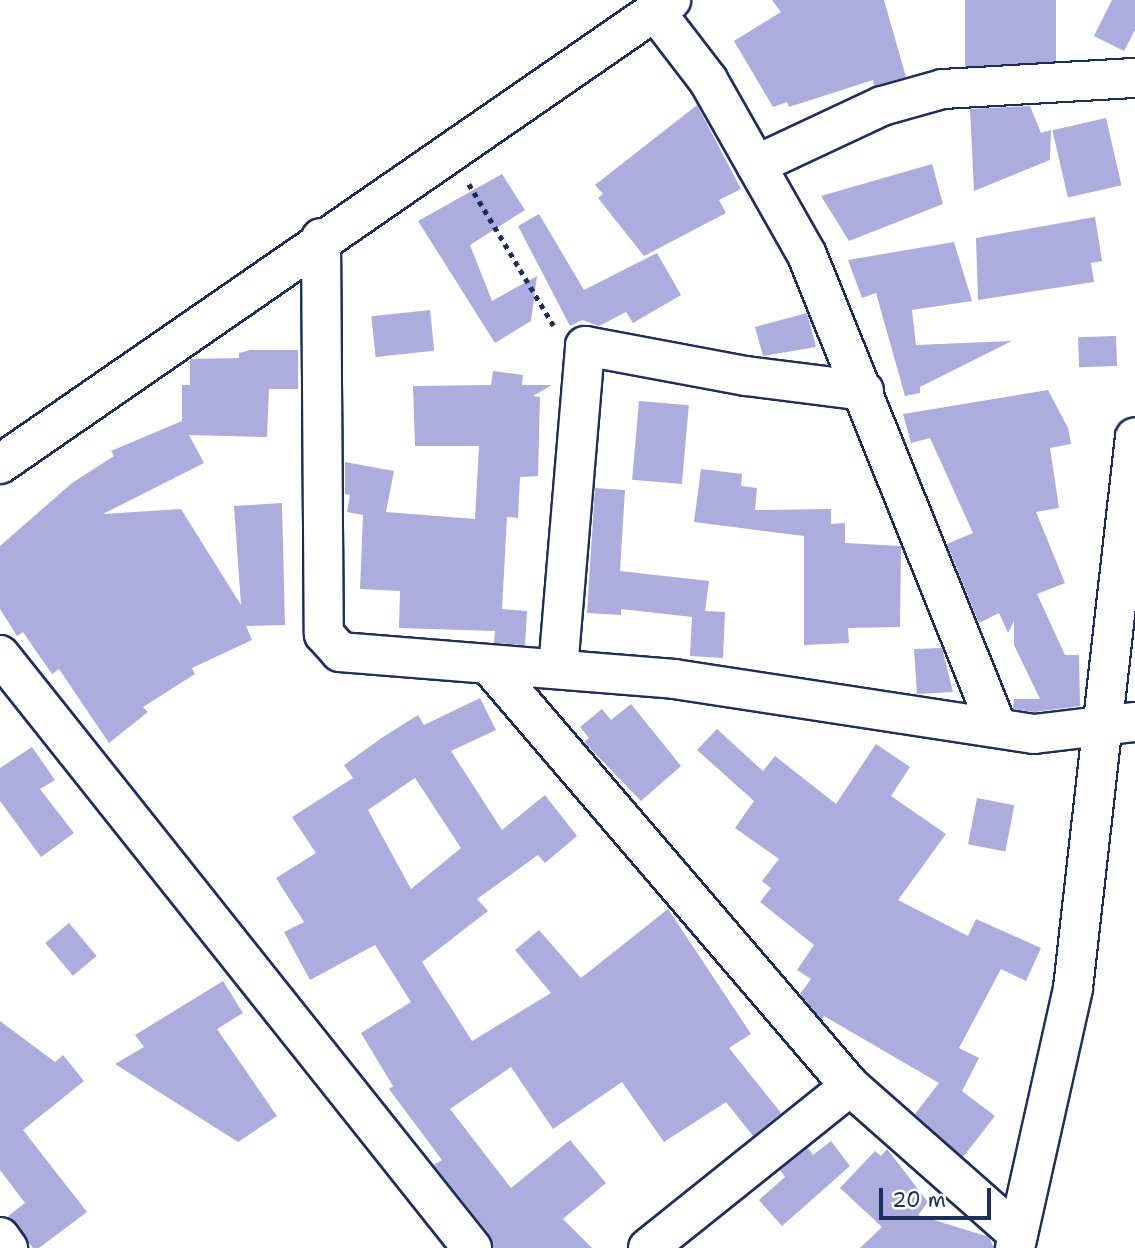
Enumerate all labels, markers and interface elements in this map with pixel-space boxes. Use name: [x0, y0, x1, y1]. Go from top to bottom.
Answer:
scale bar: [883, 1174, 995, 1218]
text: 20 m: [892, 1186, 946, 1214]

